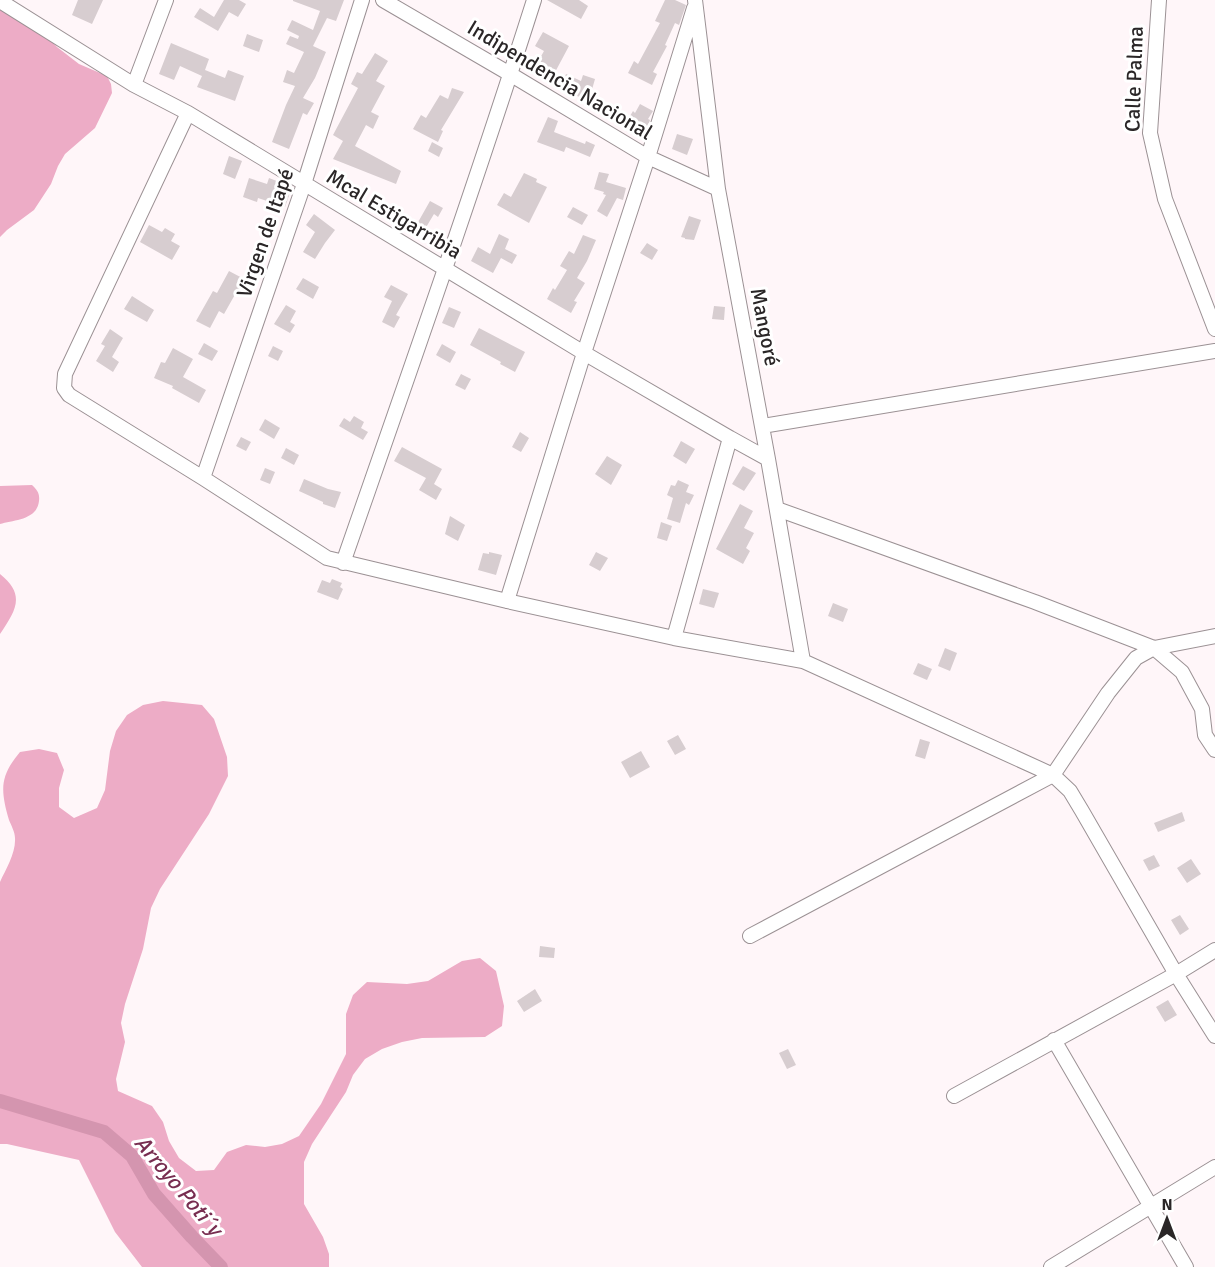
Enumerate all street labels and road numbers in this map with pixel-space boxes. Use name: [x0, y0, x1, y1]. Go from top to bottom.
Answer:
street label: Indipendencia Nacional: [463, 14, 657, 146]
street label: Calle Palma: [1119, 26, 1149, 132]
street label: Mcal Estigarribia: [322, 163, 466, 265]
street label: Virgen de Itapé: [231, 165, 299, 301]
street label: Mangoré: [745, 286, 785, 368]

